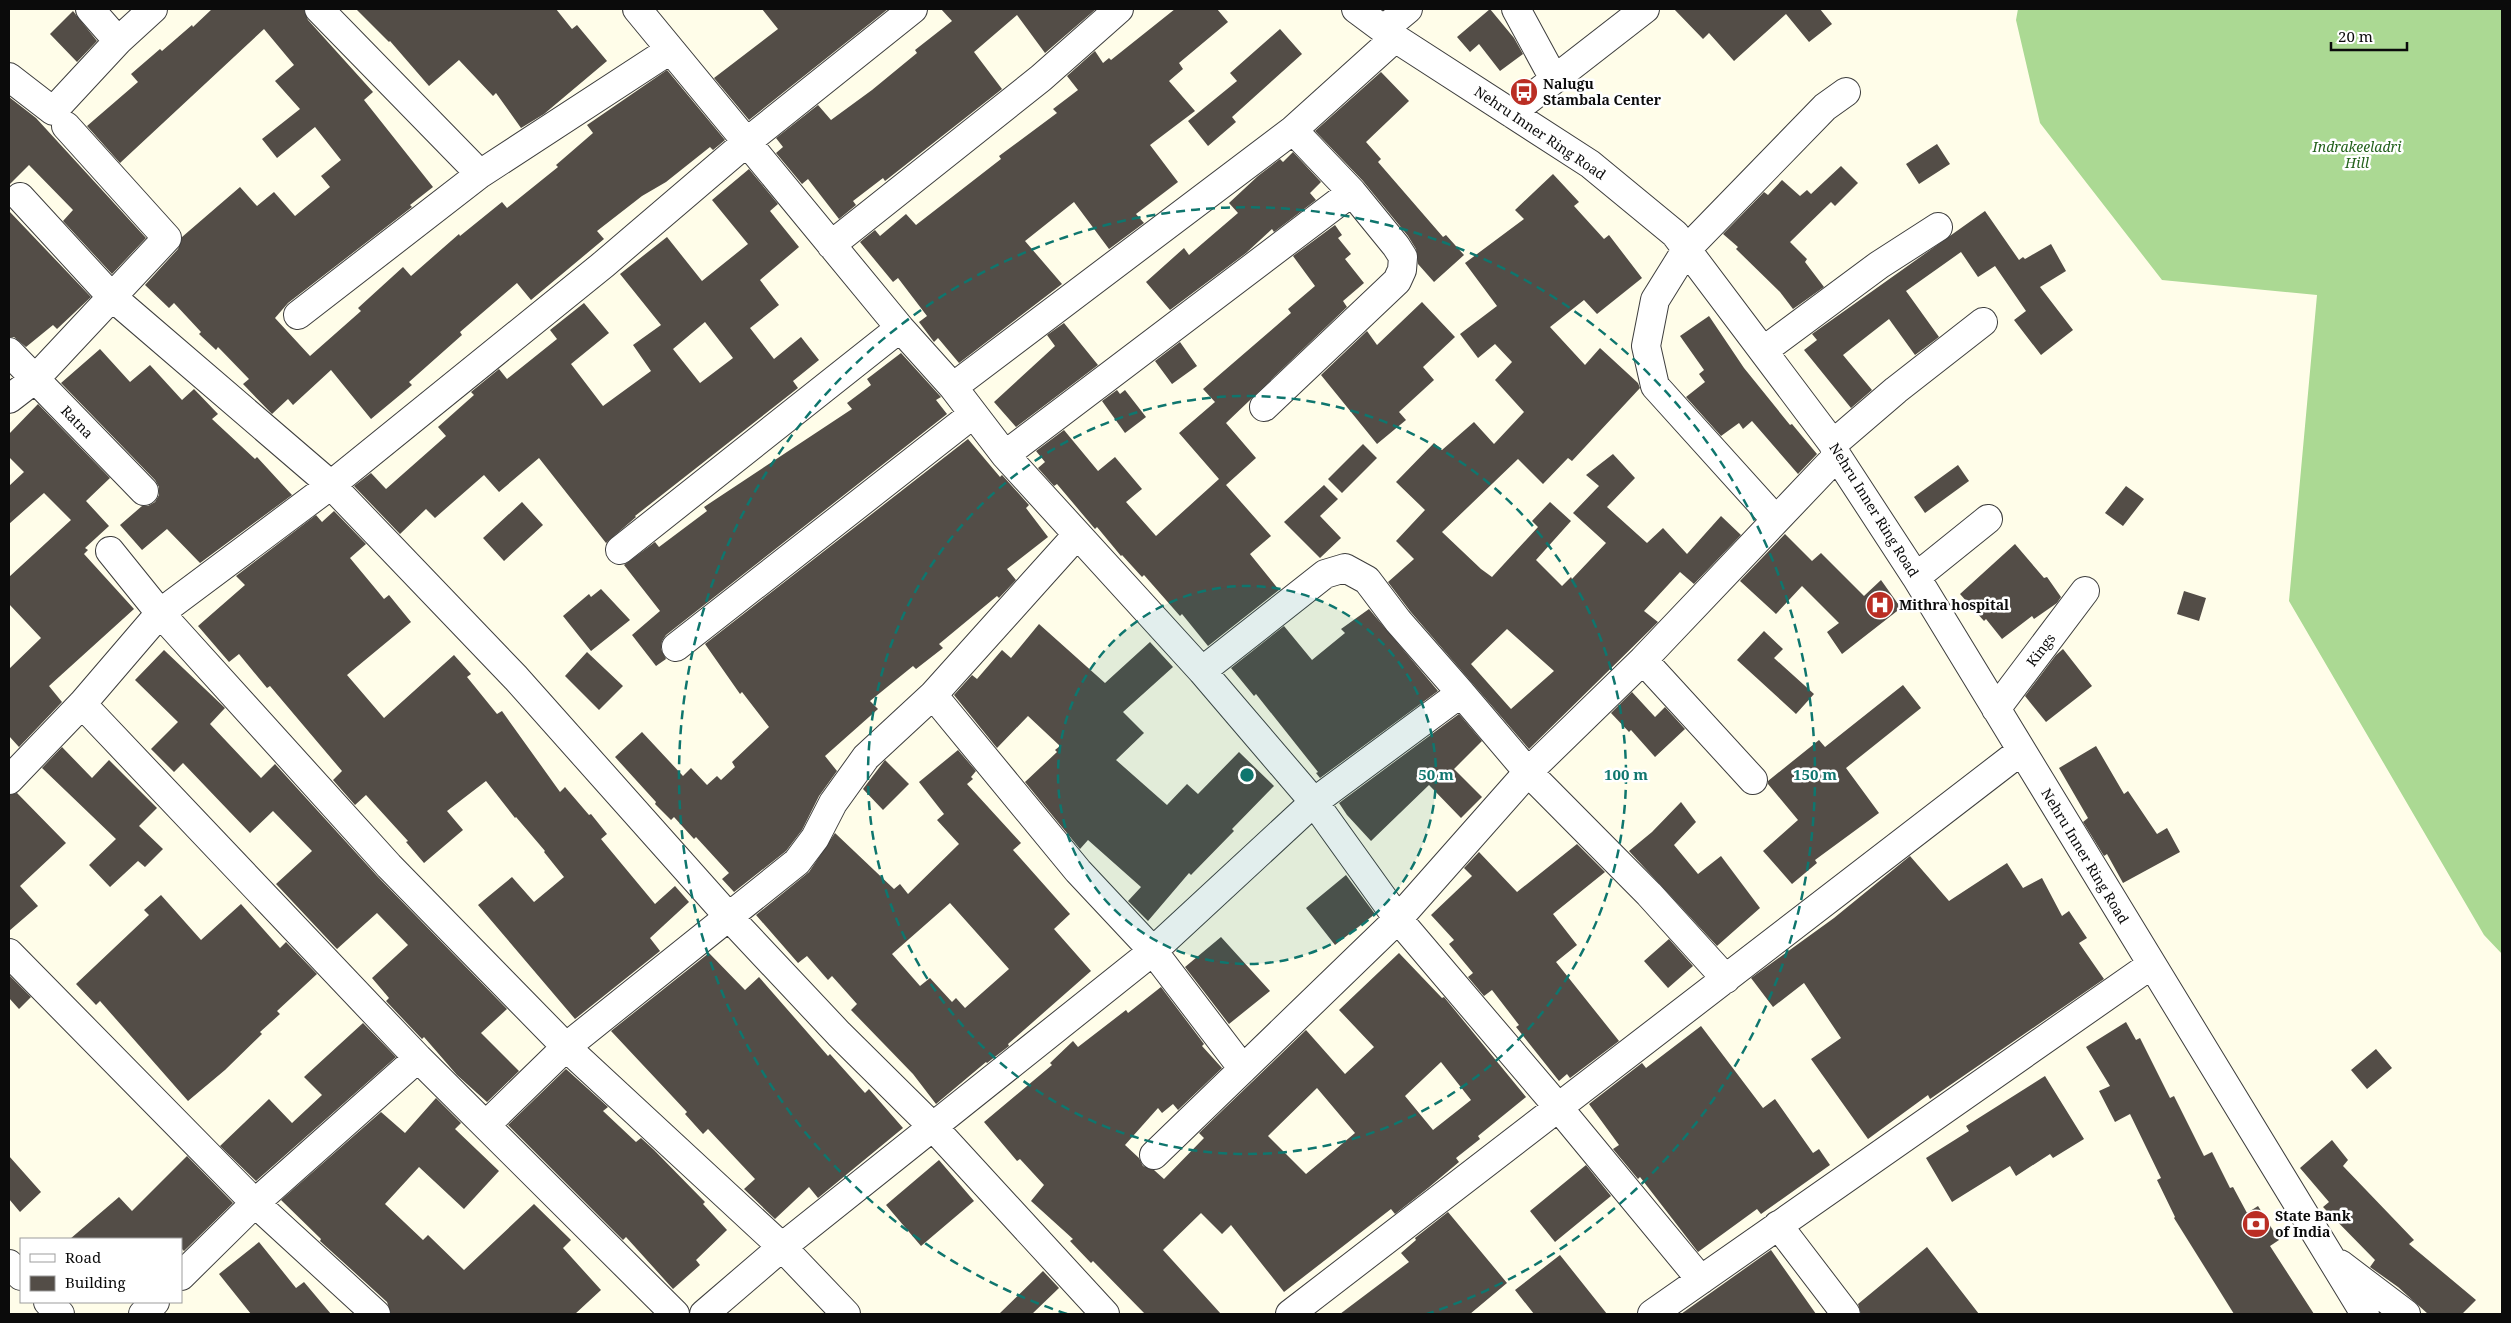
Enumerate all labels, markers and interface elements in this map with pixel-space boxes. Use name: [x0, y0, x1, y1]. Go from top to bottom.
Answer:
scale bar: [2331, 20, 2407, 52]
text: 20 m: [2338, 26, 2373, 46]
place label: Nalugu Stambala Center: [1543, 74, 1662, 109]
bus stop icon: Nalugu Stambala Center: [1509, 77, 1539, 107]
street label: Nehru Inner Ring Road: [1471, 81, 1610, 184]
park label: Indrakeeladri Hill: [2312, 137, 2402, 172]
street label: Ratna: [57, 401, 98, 442]
street label: Nehru Inner Ring Road: [1825, 439, 1924, 581]
hospital icon: Mithra hospital: [1865, 590, 1895, 620]
place label: Mithra hospital: [1899, 595, 2009, 614]
street label: Kings: [2022, 629, 2059, 670]
text: 50 m: [1418, 764, 1454, 784]
text: 100 m: [1604, 764, 1648, 784]
text: 150 m: [1793, 764, 1837, 784]
centre of rings: [1238, 766, 1256, 784]
street label: Nehru Inner Ring Road: [2037, 785, 2134, 927]
place label: State Bank of India: [2275, 1206, 2351, 1241]
bank icon: State Bank of India: [2241, 1209, 2271, 1239]
legend: [20, 1238, 182, 1303]
text: Road: [65, 1247, 101, 1267]
text: Building: [65, 1272, 126, 1292]

